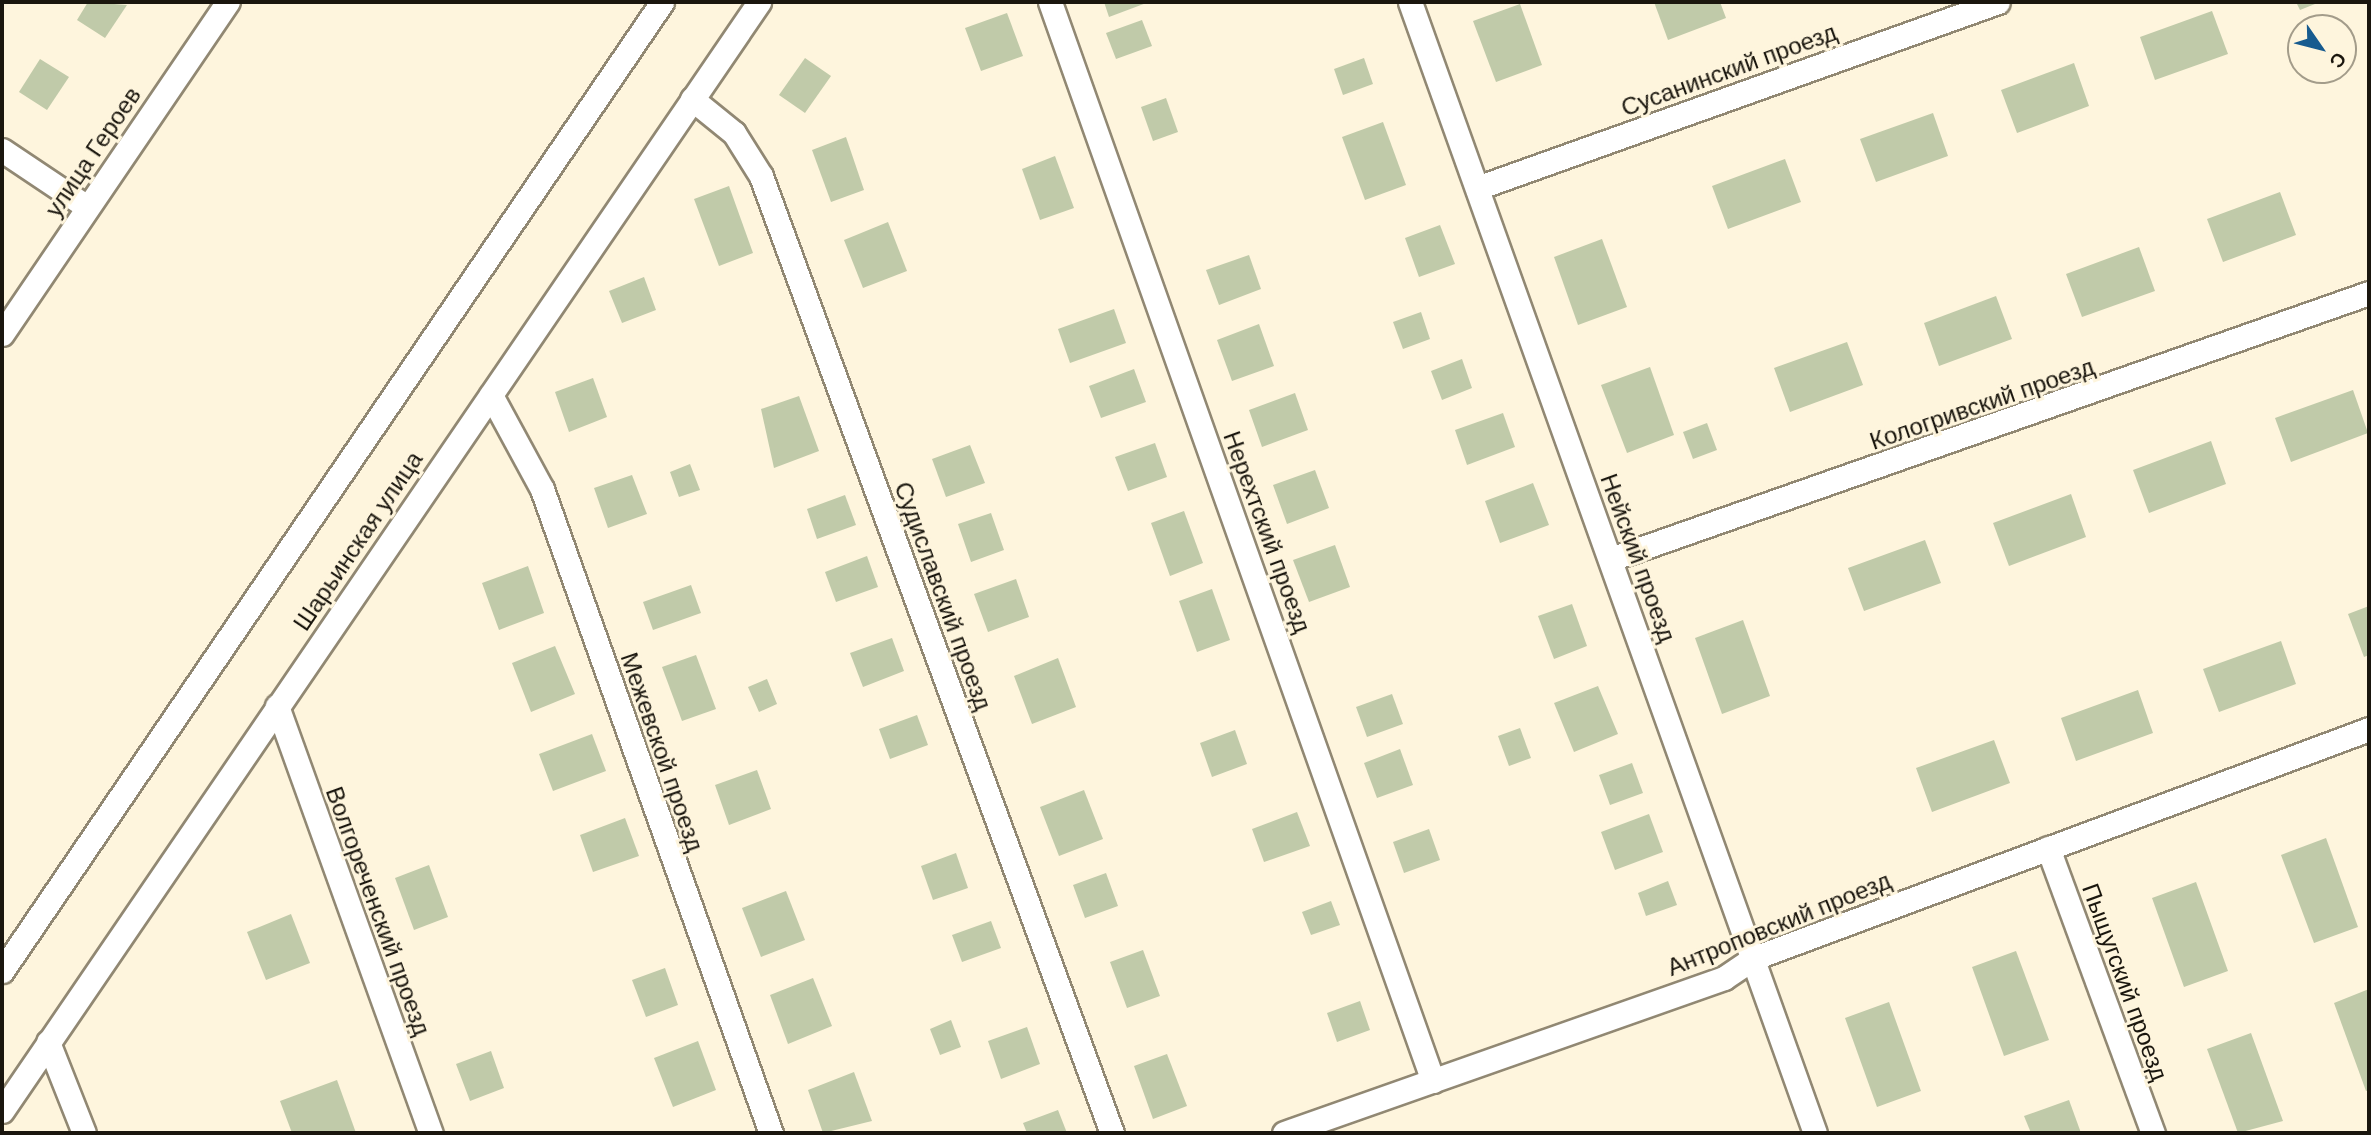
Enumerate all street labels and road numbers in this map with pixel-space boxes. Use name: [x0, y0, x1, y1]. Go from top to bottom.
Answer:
street label: Сусанинский проезд: [1617, 18, 1841, 122]
street label: улица Героев: [39, 82, 147, 222]
street label: Кологривский проезд: [1866, 352, 2098, 456]
street label: Нерехтский проезд: [1217, 427, 1317, 637]
street label: Шарьинская улица: [287, 446, 429, 636]
street label: Нейский проезд: [1594, 470, 1682, 646]
street label: Судиславский проезд: [888, 478, 998, 714]
street label: Межевской проезд: [614, 649, 710, 855]
street label: Волгореченский проезд: [320, 783, 436, 1039]
street label: Антроповский проезд: [1663, 866, 1895, 982]
street label: Пыщугский проезд: [2076, 879, 2174, 1085]

